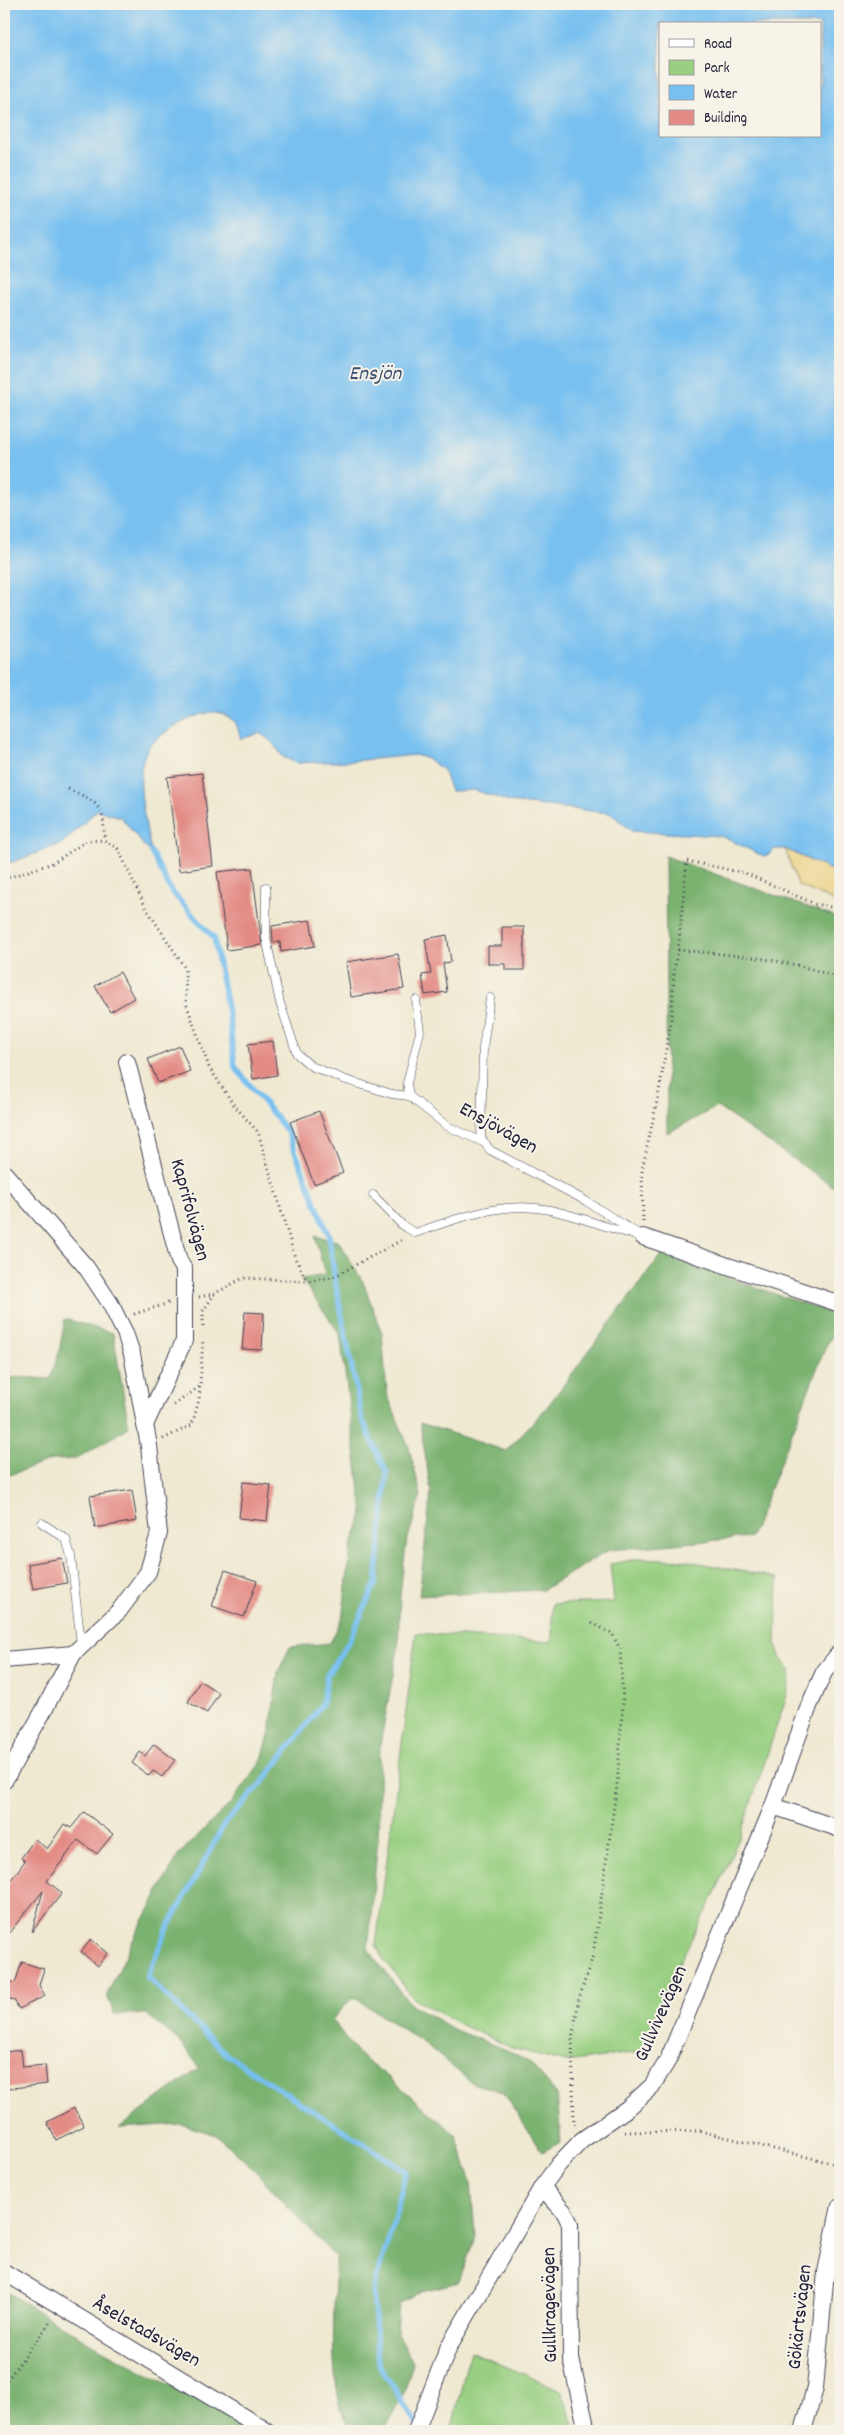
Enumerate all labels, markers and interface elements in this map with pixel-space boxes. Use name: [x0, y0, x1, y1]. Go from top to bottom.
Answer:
legend: [659, 22, 822, 138]
text: Road: [704, 34, 732, 56]
text: Park: [704, 58, 730, 80]
text: Water: [704, 84, 738, 106]
text: Building: [704, 108, 747, 130]
water label: Ensjön: [349, 360, 403, 390]
street label: Ensjövägen: [454, 1096, 542, 1162]
street label: Kaprifolvägen: [162, 1156, 216, 1264]
street label: Gullvivevägen: [628, 1961, 696, 2067]
street label: Gullkragevägen: [536, 2247, 566, 2363]
street label: Gökärtsvägen: [782, 2263, 820, 2371]
street label: Åselstadsvägen: [87, 2291, 205, 2375]

